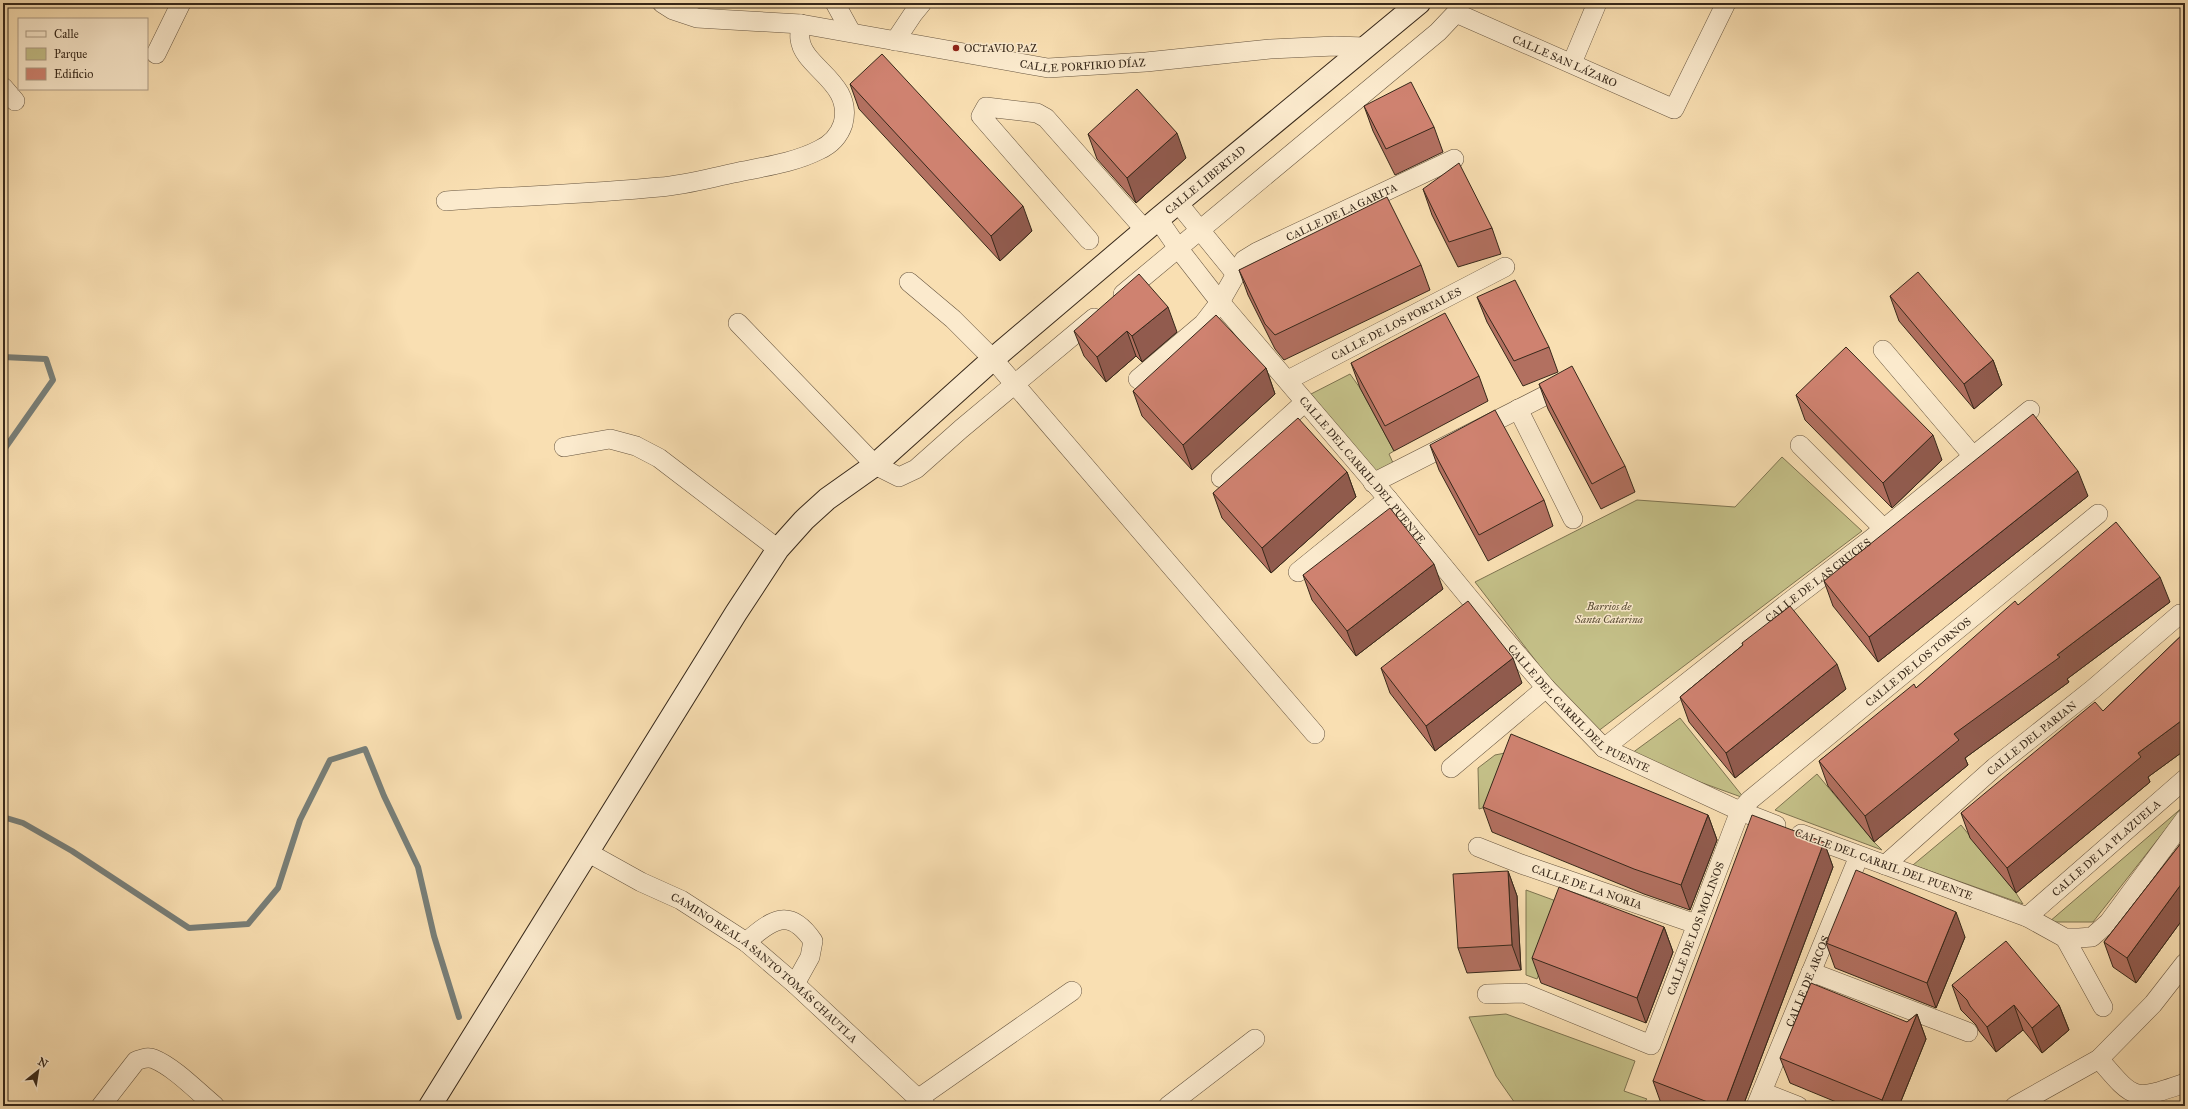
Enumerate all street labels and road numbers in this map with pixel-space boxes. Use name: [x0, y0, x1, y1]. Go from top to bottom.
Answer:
street label: CALLE SAN LÁZARO: [1510, 33, 1619, 90]
street label: CALLE PORFIRIO DÍAZ: [1019, 56, 1146, 75]
street label: CALLE LIBERTAD: [1163, 143, 1249, 217]
street label: CALLE DE LA GARITA: [1284, 181, 1400, 244]
street label: CALLE DE LOS PORTALES: [1329, 285, 1464, 363]
street label: CALLE DEL CARRIL DEL PUENTE: [1296, 394, 1428, 547]
street label: CALLE DE LAS CRUCES: [1763, 536, 1874, 625]
street label: CALLE DE LOS TORNOS: [1863, 615, 1974, 710]
street label: CALLE DEL CARRIL DEL PUENTE: [1505, 642, 1652, 775]
street label: CALLE DEL PARIAN: [1984, 699, 2079, 778]
street label: CALLE DE LA PLAZUELA: [2049, 797, 2164, 899]
street label: CALLE DEL CARRIL DEL PUENTE: [1793, 826, 1975, 903]
street label: CALLE DE LOS MOLINOS: [1665, 860, 1727, 997]
street label: CALLE DE LA NORIA: [1530, 862, 1644, 912]
street label: CAMINO REAL A SANTO TOMÁS CHAUTLA: [669, 890, 860, 1046]
street label: CALLE DE ARCOS: [1783, 934, 1832, 1029]

